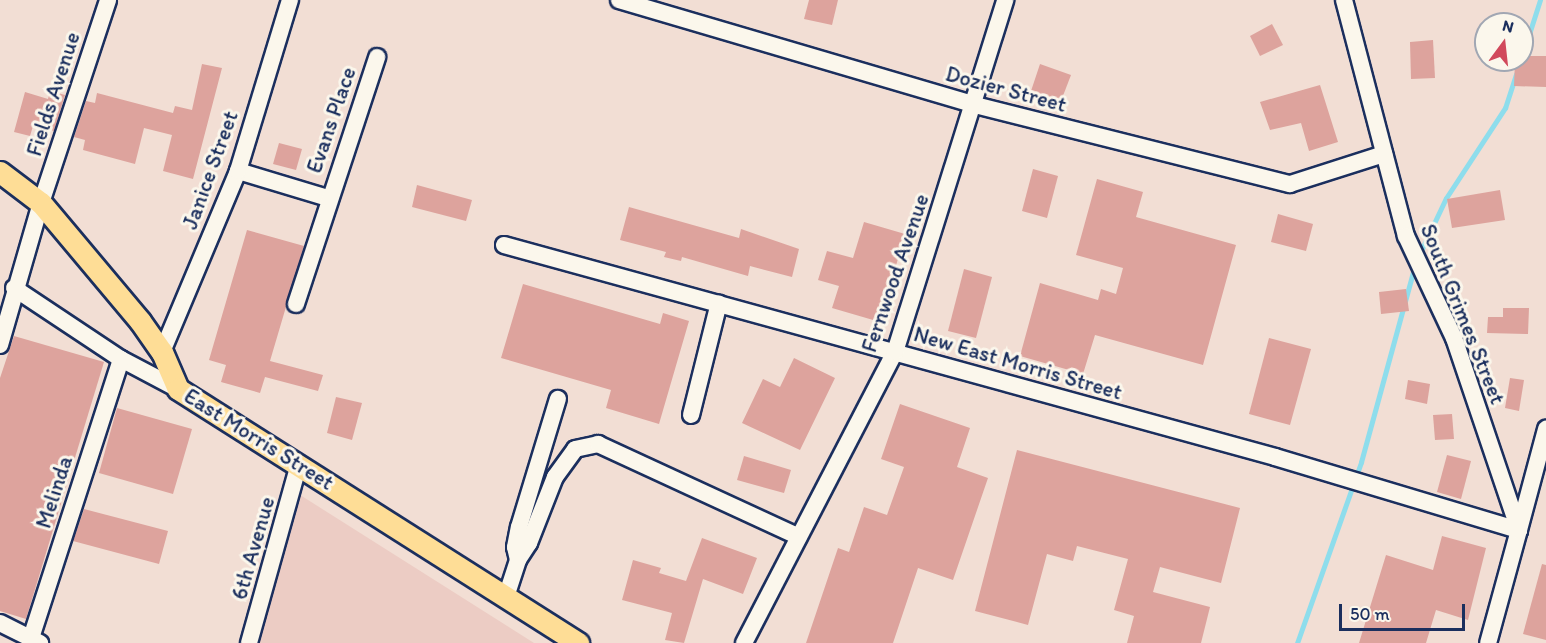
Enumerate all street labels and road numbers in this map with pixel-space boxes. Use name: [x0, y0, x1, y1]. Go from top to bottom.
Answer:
street label: Fields Avenue: [21, 29, 85, 159]
street label: Dozier Street: [943, 60, 1069, 118]
street label: Evans Place: [300, 63, 362, 177]
street label: Janice Street: [176, 107, 244, 233]
street label: Fernwood Avenue: [856, 191, 934, 355]
street label: South Grimes Street: [1415, 221, 1511, 407]
street label: New East Morris Street: [911, 321, 1125, 405]
street label: East Morris Street: [180, 383, 338, 495]
street label: Melinda: [30, 452, 78, 532]
street label: 6th Avenue: [226, 494, 280, 602]

